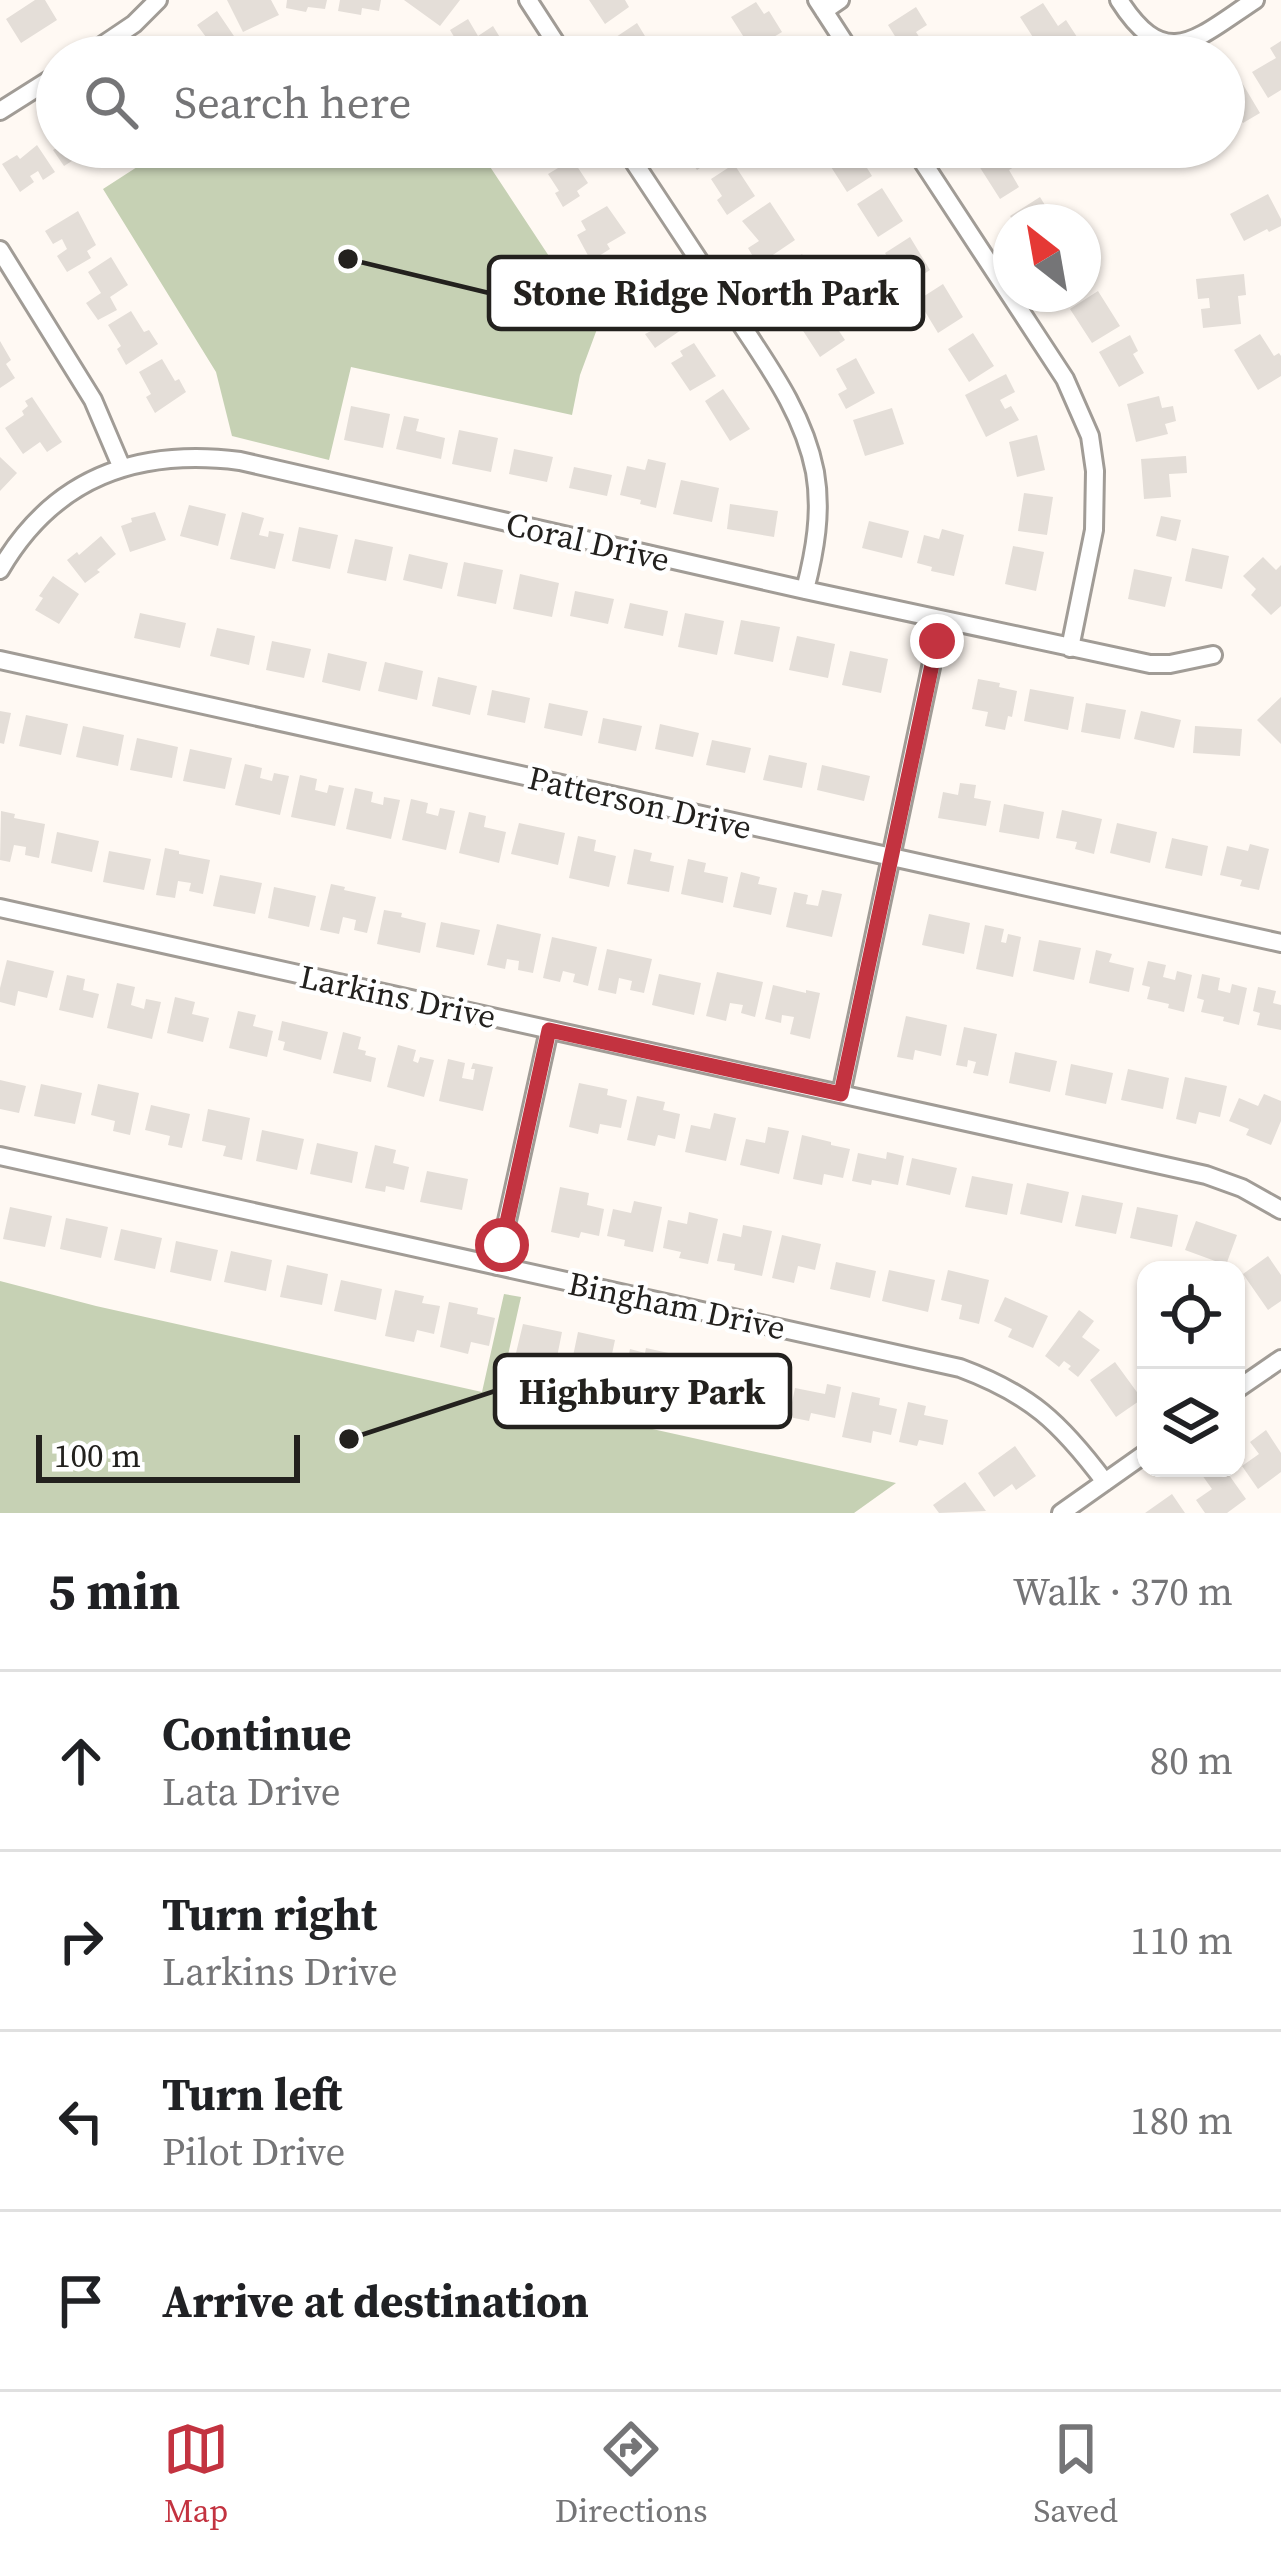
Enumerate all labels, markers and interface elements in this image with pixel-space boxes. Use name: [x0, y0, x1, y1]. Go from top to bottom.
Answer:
search box: [36, 36, 1245, 168]
icon: search: [78, 69, 144, 135]
text: Search here: [174, 71, 411, 133]
north arrow: [993, 204, 1101, 312]
callout: Stone Ridge North Park: [489, 257, 923, 329]
text: Stone Ridge North Park: [513, 268, 900, 317]
street label: Coral Drive: [502, 501, 674, 582]
route end: [910, 614, 964, 668]
street label: Patterson Drive: [524, 755, 756, 850]
street label: Larkins Drive: [296, 954, 500, 1039]
route start: [475, 1218, 529, 1272]
street label: Bingham Drive: [564, 1261, 790, 1350]
map controls: [1137, 1261, 1245, 1477]
button: locate: [1137, 1261, 1245, 1369]
callout: Highbury Park: [495, 1355, 790, 1427]
text: Highbury Park: [519, 1367, 766, 1416]
button: layers: [1137, 1369, 1245, 1477]
scale bar: [36, 1429, 300, 1482]
text: 100 m: [54, 1433, 141, 1478]
text: 5 min: [48, 1556, 180, 1626]
text: Walk · 370 m: [1013, 1565, 1233, 1618]
text: Continue: [162, 1703, 351, 1765]
icon: ahead: [48, 1728, 114, 1794]
text: 80 m: [1150, 1734, 1233, 1787]
text: Lata Drive: [162, 1765, 341, 1818]
text: Turn right: [162, 1883, 377, 1945]
icon: right: [48, 1908, 114, 1974]
text: 110 m: [1130, 1914, 1233, 1967]
text: Larkins Drive: [162, 1945, 398, 1998]
text: Turn left: [162, 2063, 342, 2125]
icon: left: [48, 2088, 114, 2154]
text: 180 m: [1130, 2094, 1233, 2147]
text: Pilot Drive: [162, 2125, 345, 2178]
icon: arrive: [48, 2268, 114, 2334]
text: Arrive at destination: [162, 2270, 589, 2332]
tab: Map: [163, 2416, 229, 2533]
tab: Directions: [555, 2416, 708, 2533]
tab: Saved: [1033, 2416, 1118, 2533]

